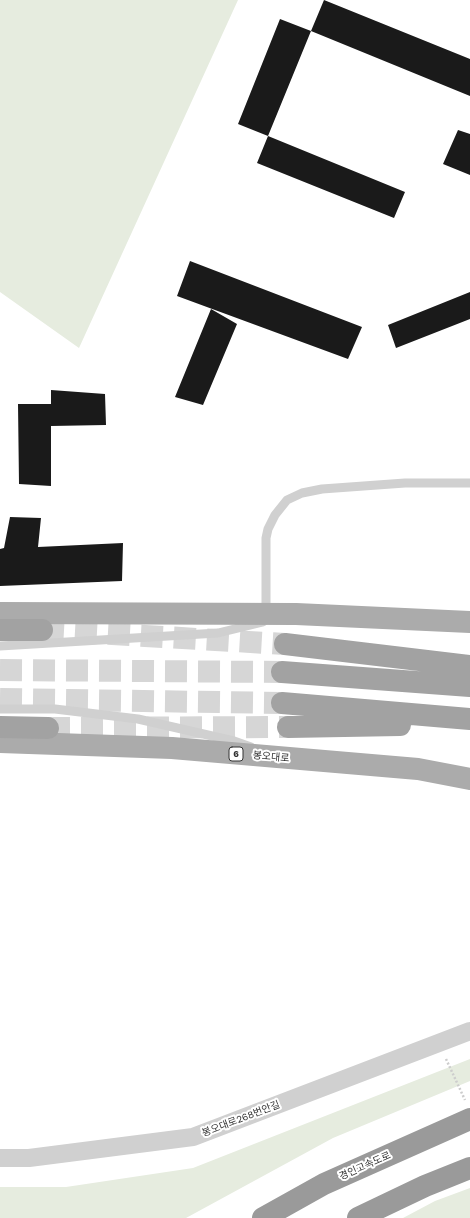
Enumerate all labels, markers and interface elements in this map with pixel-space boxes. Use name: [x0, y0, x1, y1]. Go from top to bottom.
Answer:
road number: 6: [229, 747, 243, 761]
street label: 봉오대로: [252, 749, 290, 765]
street label: 봉오대로268번안길: [200, 1099, 282, 1139]
street label: 경인고속도로: [337, 1149, 393, 1183]

